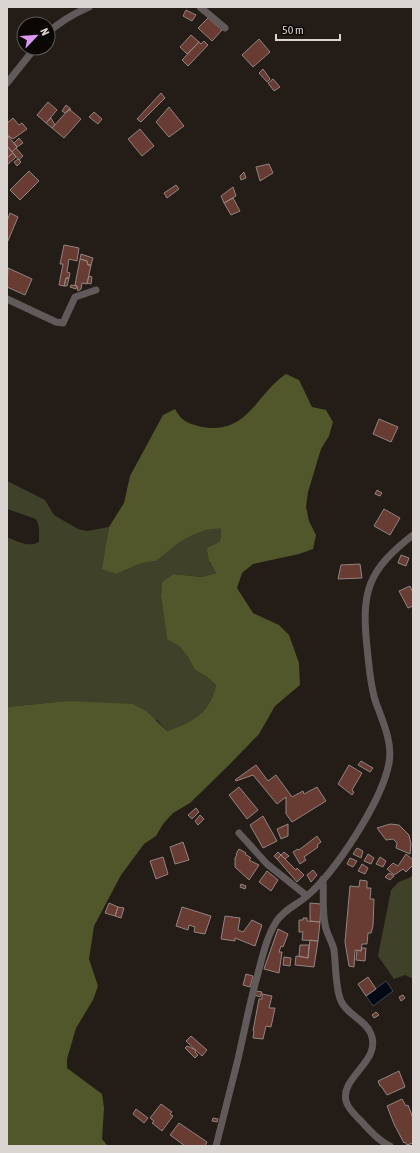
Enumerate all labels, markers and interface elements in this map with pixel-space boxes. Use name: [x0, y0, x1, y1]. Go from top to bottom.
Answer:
north arrow: [16, 16, 56, 56]
scale bar: [276, 16, 340, 42]
text: 50 m: [282, 23, 304, 37]
text: N: [38, 26, 52, 37]

